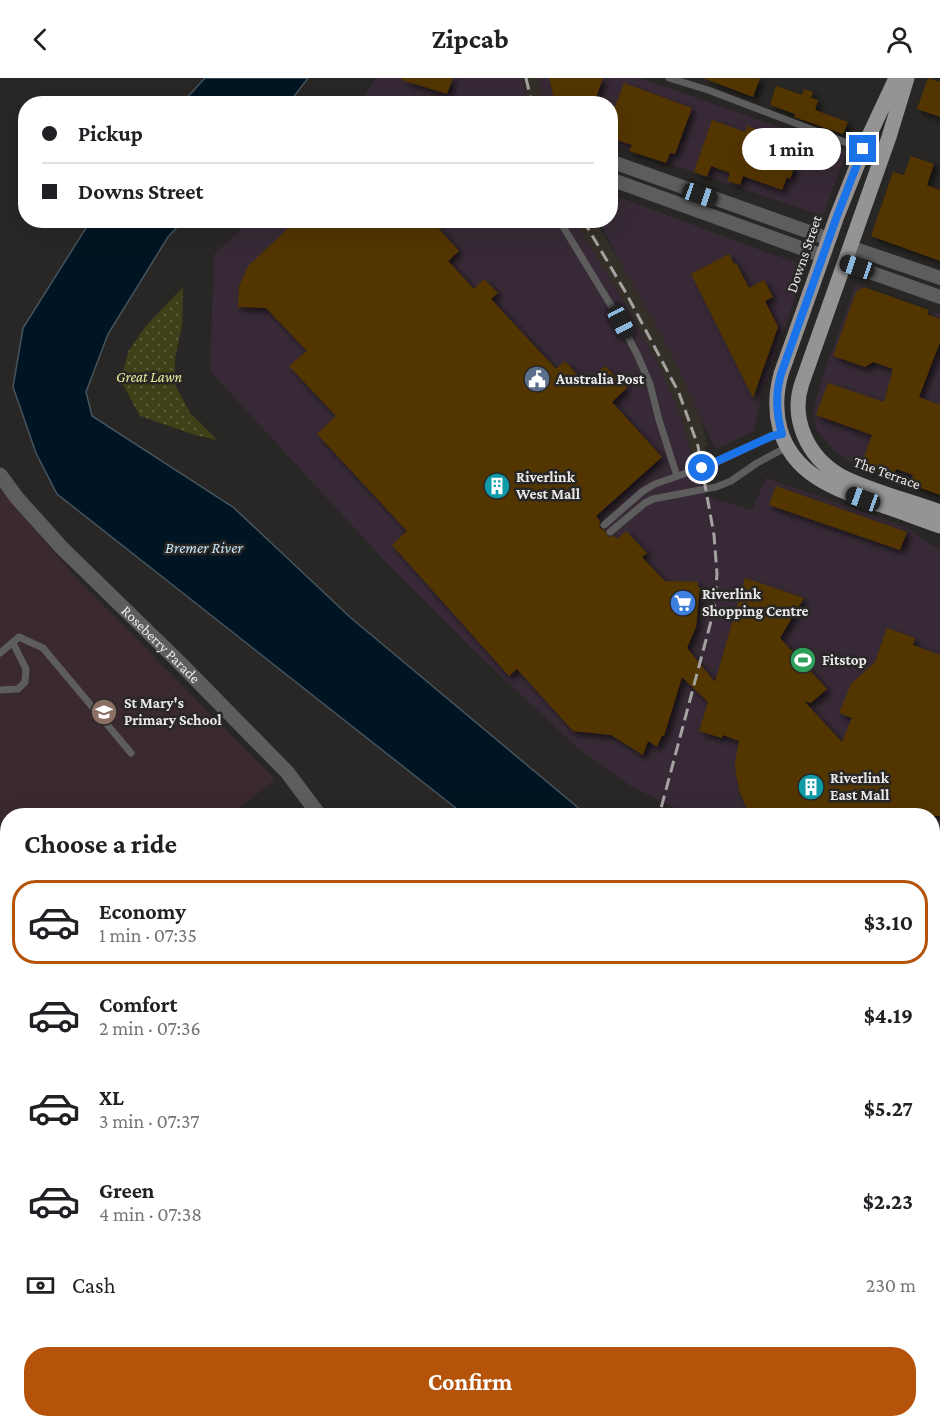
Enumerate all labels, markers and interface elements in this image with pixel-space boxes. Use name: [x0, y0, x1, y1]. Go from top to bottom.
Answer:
icon: back: [24, 23, 57, 56]
icon: person: [883, 23, 916, 56]
text: Zipcab: [431, 24, 509, 54]
text: Pickup: [78, 121, 143, 146]
callout: 1 min: [743, 128, 842, 170]
route end: [849, 135, 876, 162]
text: 1 min: [769, 138, 814, 160]
text: Downs Street: [78, 179, 204, 204]
car: [680, 181, 720, 209]
street label: Downs Street: [783, 212, 825, 295]
car: [837, 253, 877, 281]
car: [605, 302, 637, 342]
public building icon: Australia Post: [522, 364, 552, 394]
park label: Great Lawn: [116, 369, 182, 385]
place label: Australia Post: [555, 371, 645, 387]
route start: [688, 454, 715, 481]
street label: The Terrace: [851, 454, 923, 493]
place label: Riverlink West Mall: [515, 469, 581, 502]
building icon: Riverlink West Mall: [482, 471, 512, 501]
car: [843, 484, 883, 514]
water label: Bremer River: [165, 539, 243, 556]
place label: Riverlink Shopping Centre: [702, 586, 809, 619]
supermarket icon: Riverlink Shopping Centre: [668, 588, 698, 618]
street label: Roseberry Parade: [118, 603, 204, 687]
sports icon: Fitstop: [788, 645, 818, 675]
place label: Fitstop: [822, 652, 867, 668]
place label: St Mary's Primary School: [124, 695, 222, 728]
school or university icon: St Mary's Primary School: [89, 697, 119, 727]
place label: Riverlink East Mall: [830, 770, 890, 803]
building icon: Riverlink East Mall: [796, 772, 826, 802]
text: Choose a ride: [24, 829, 177, 859]
icon: car: [27, 895, 81, 949]
text: Economy: [99, 899, 186, 924]
text: $3.10: [864, 910, 913, 935]
text: 1 min · 07:35: [99, 924, 197, 946]
icon: car: [27, 988, 81, 1042]
text: Comfort: [99, 992, 177, 1017]
text: $4.19: [864, 1003, 913, 1028]
text: 2 min · 07:36: [99, 1017, 201, 1039]
icon: car: [27, 1081, 81, 1135]
text: XL: [99, 1085, 124, 1110]
text: $5.27: [864, 1096, 913, 1121]
text: 3 min · 07:37: [99, 1110, 199, 1132]
icon: car: [27, 1174, 81, 1228]
text: Green: [99, 1178, 155, 1203]
text: $2.23: [863, 1189, 913, 1214]
text: 4 min · 07:38: [99, 1203, 202, 1225]
icon: cash: [24, 1269, 57, 1302]
text: Cash: [72, 1273, 116, 1298]
text: 230 m: [866, 1274, 916, 1296]
button: Confirm: [24, 1347, 916, 1416]

